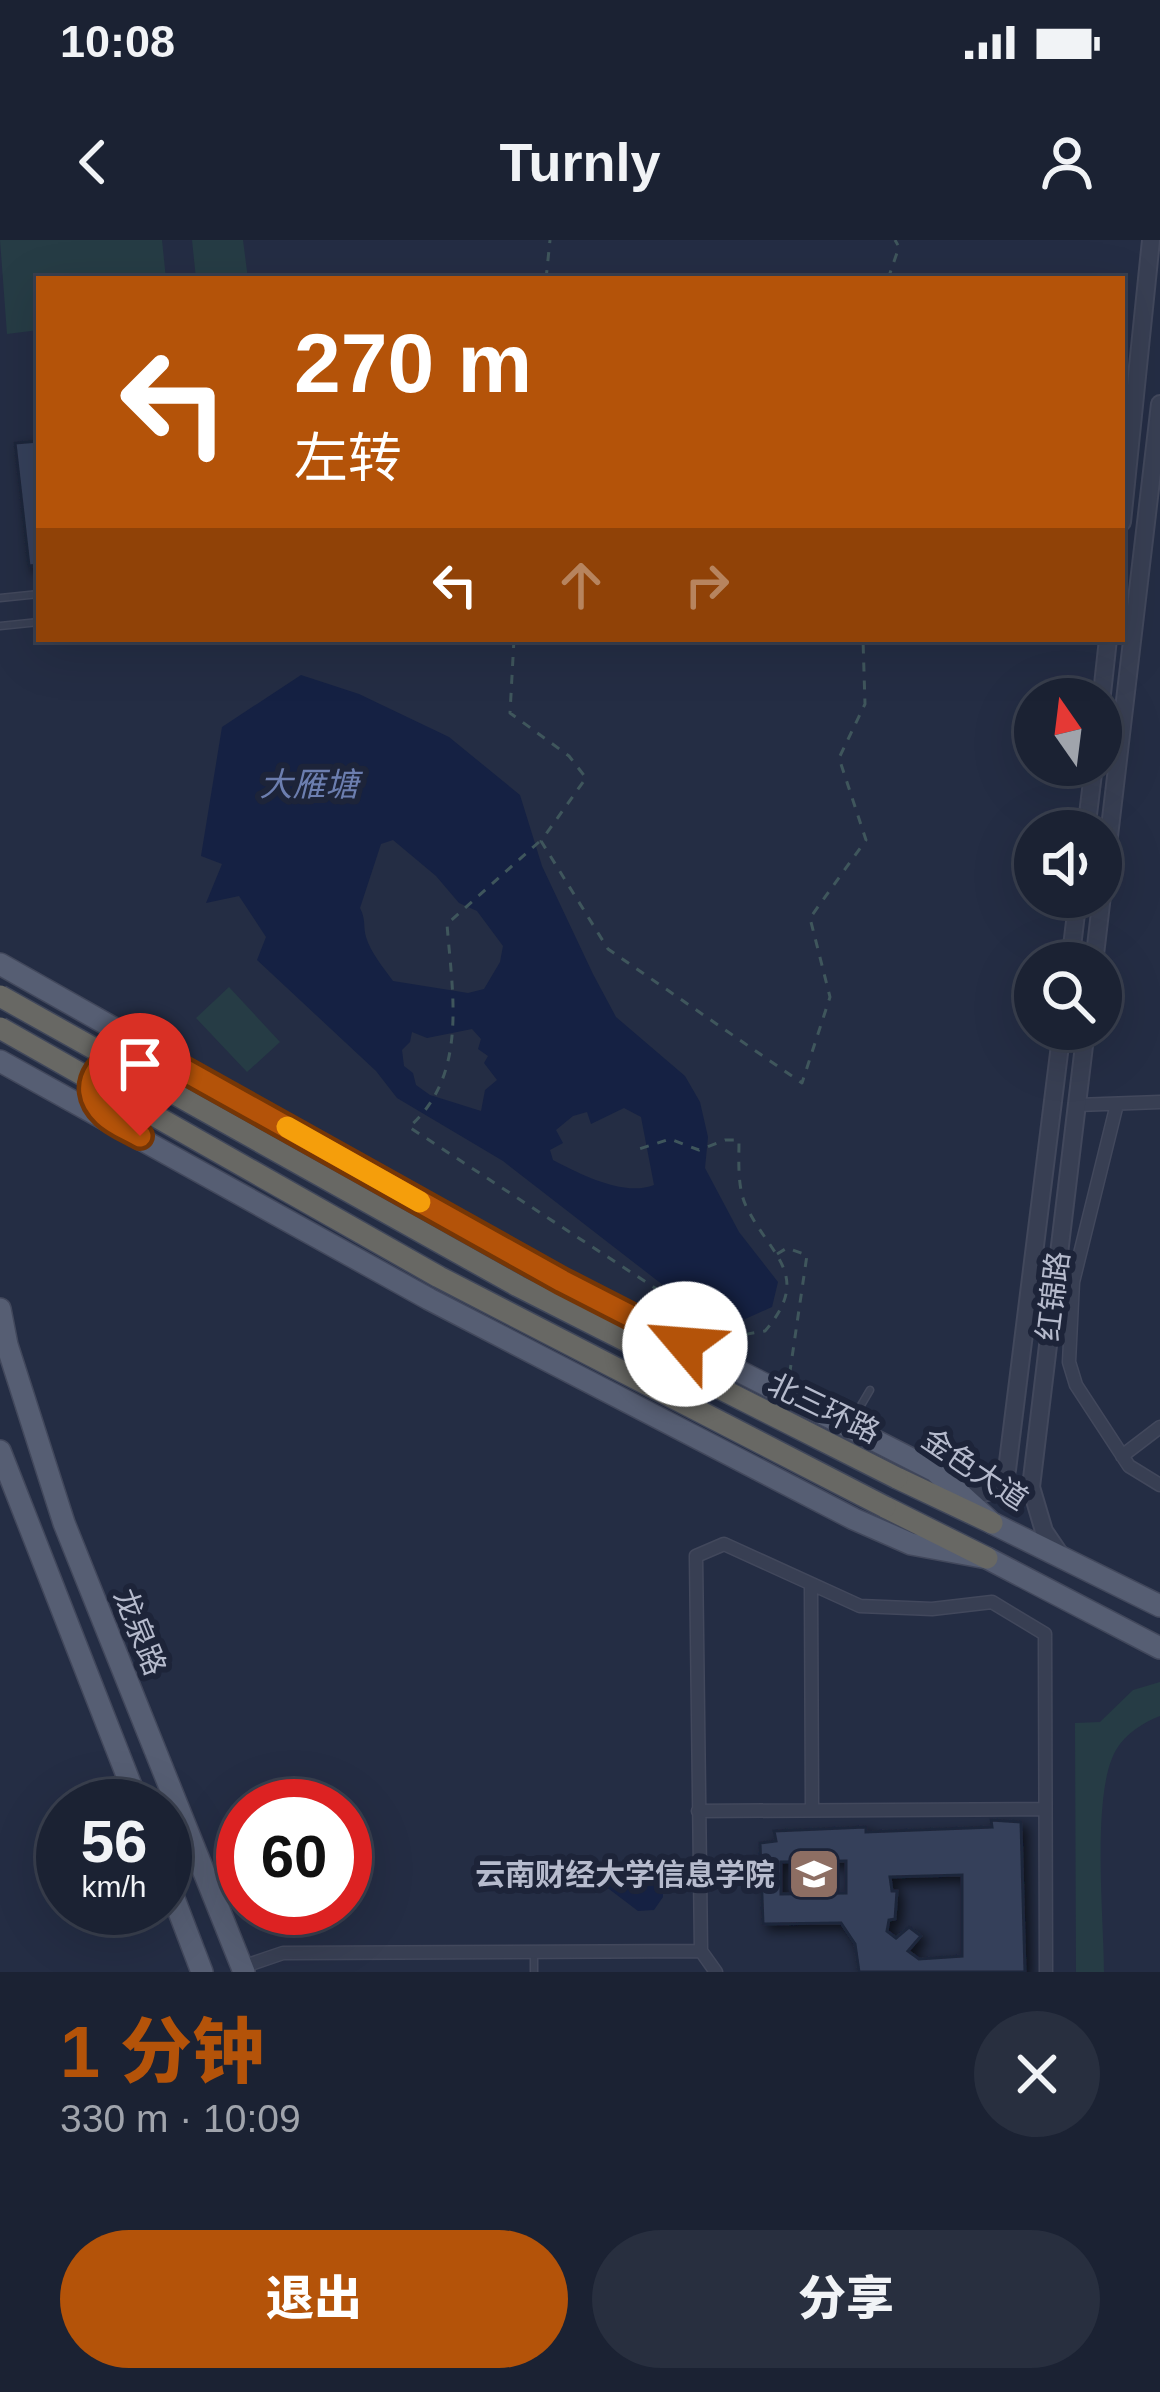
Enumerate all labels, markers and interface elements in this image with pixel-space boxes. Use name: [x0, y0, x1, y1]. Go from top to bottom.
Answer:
text: 10:08: [60, 16, 175, 67]
icon: back: [60, 129, 126, 195]
icon: person: [1034, 129, 1100, 195]
text: Turnly: [500, 132, 661, 192]
text: 270 m: [294, 316, 532, 410]
icon: left: [96, 324, 252, 480]
text: 左转: [294, 428, 402, 488]
icon: left: [422, 552, 488, 618]
icon: ahead: [548, 552, 614, 618]
icon: right: [674, 552, 740, 618]
north arrow: [1014, 678, 1122, 786]
map controls: [1014, 678, 1122, 1050]
water label: 大雁塘: [260, 766, 364, 803]
button: sound: [1014, 810, 1122, 918]
button: search: [1014, 942, 1122, 1050]
pin: [89, 1013, 191, 1136]
icon: arrive: [107, 1031, 173, 1097]
street label: 红锦路: [1031, 1249, 1075, 1343]
position arrow: [622, 1281, 748, 1407]
street label: 北三环路: [763, 1367, 885, 1449]
street label: 金色大道: [916, 1422, 1034, 1516]
street label: 龙泉路: [108, 1584, 172, 1680]
speed limit sign: 60: [216, 1779, 372, 1935]
text: 56: [81, 1808, 147, 1875]
school or university icon: 云南财经大学信息学院: [786, 1846, 842, 1902]
place label: 云南财经大学信息学院: [475, 1858, 775, 1891]
text: km/h: [81, 1870, 147, 1903]
button: close: [974, 2011, 1100, 2137]
text: 1 分钟: [60, 2012, 264, 2092]
text: 330 m · 10:09: [60, 2097, 301, 2140]
button: 退出: [60, 2230, 568, 2368]
button: 分享: [592, 2230, 1100, 2368]

